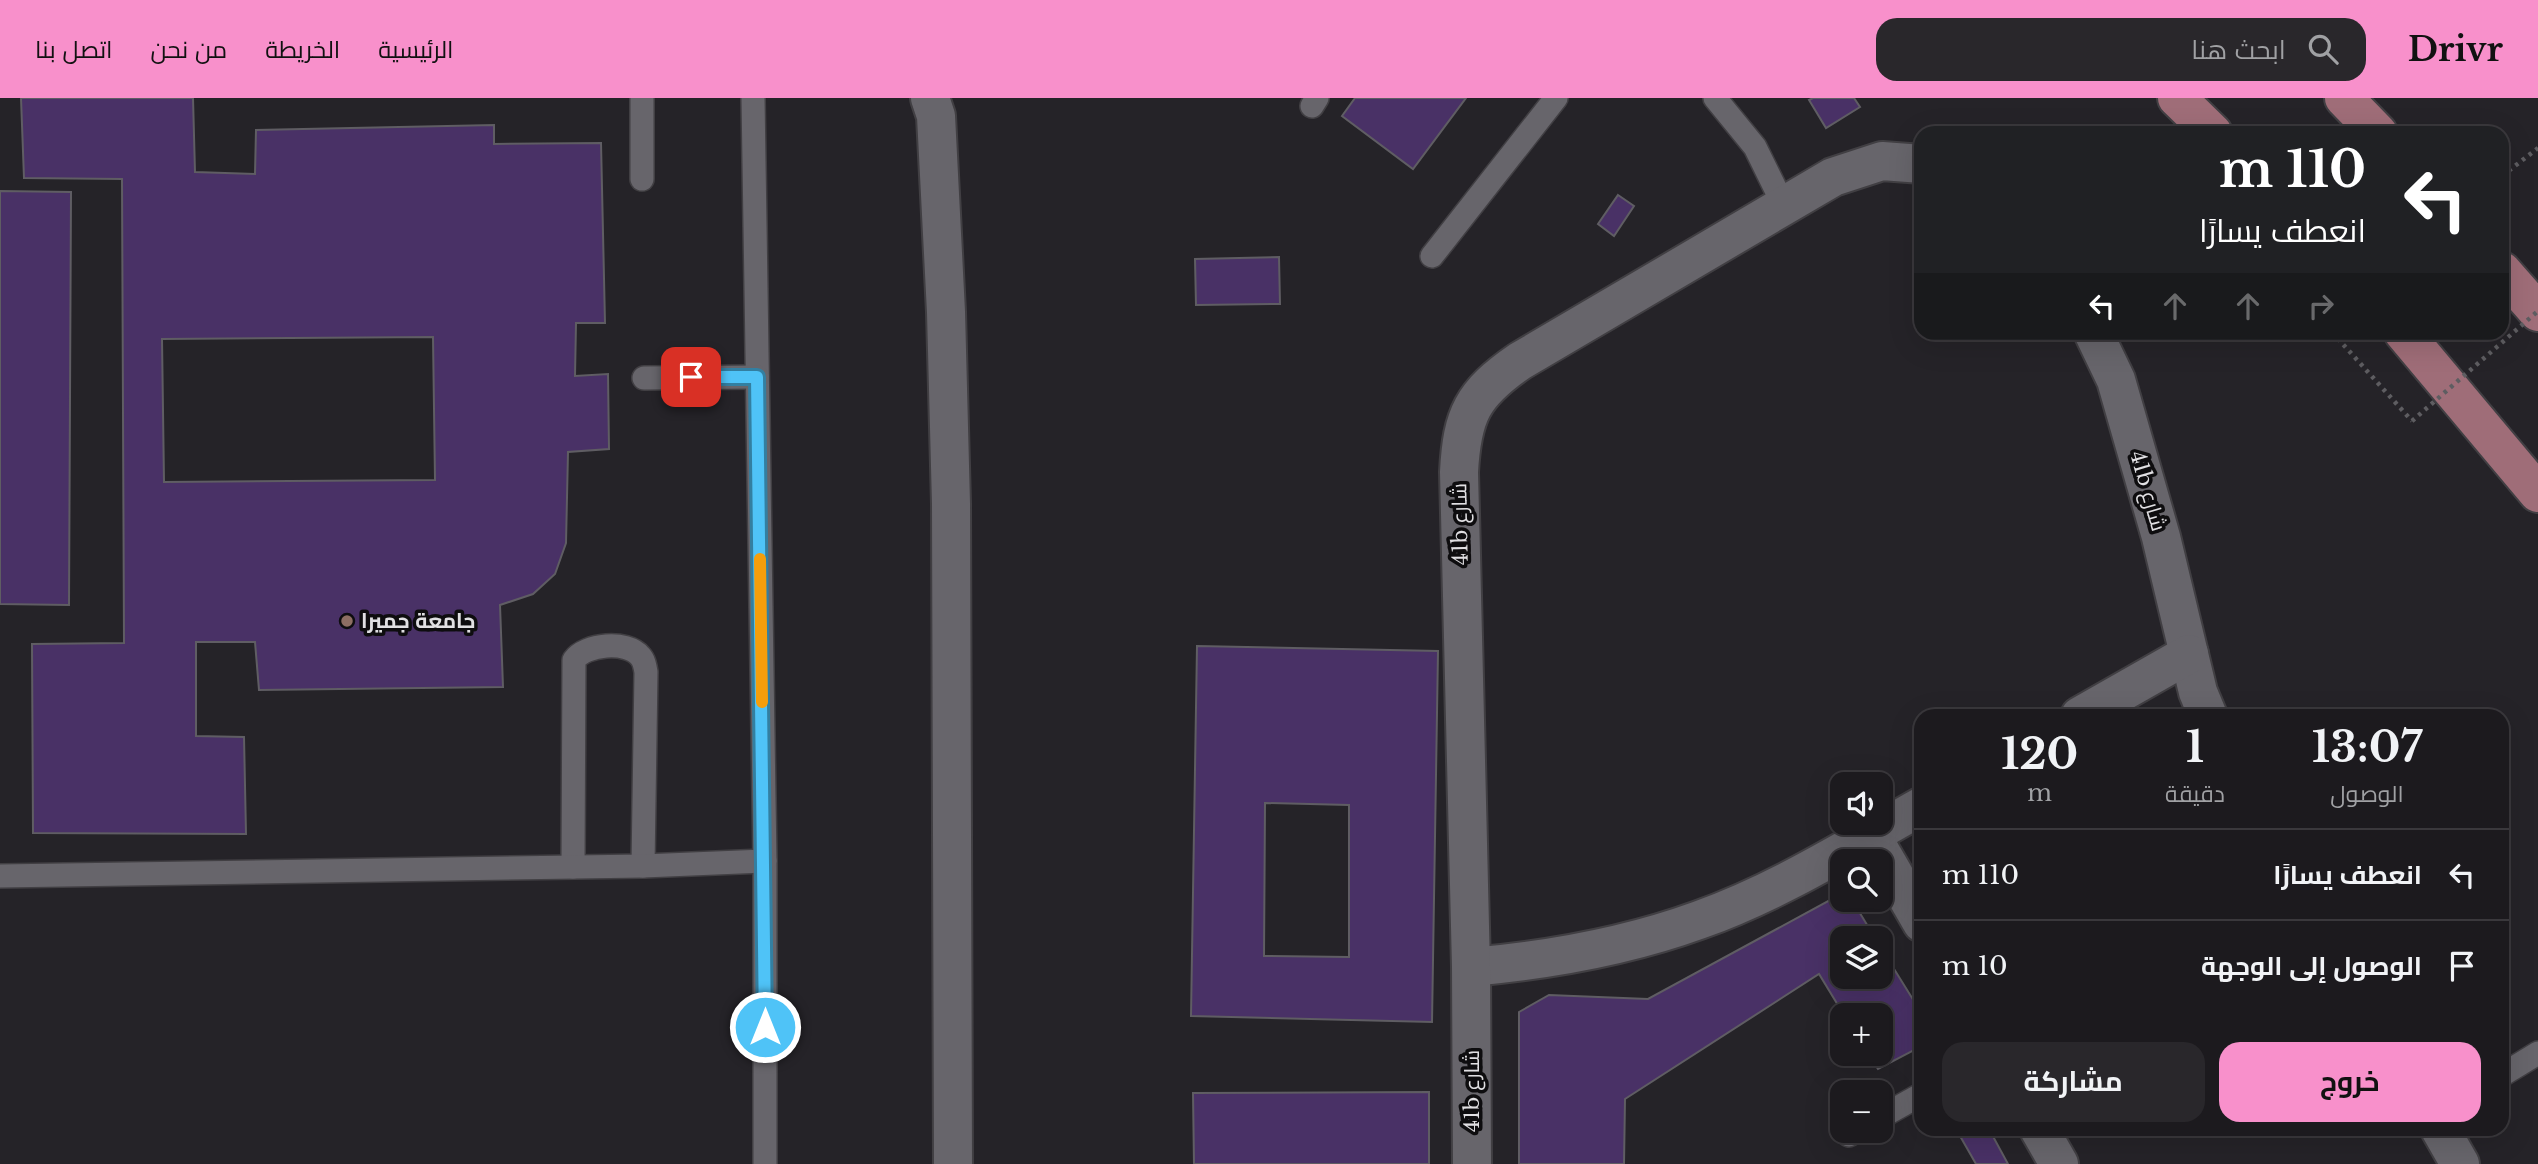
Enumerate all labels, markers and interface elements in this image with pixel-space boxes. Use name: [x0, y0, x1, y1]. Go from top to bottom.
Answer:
search box: [1876, 18, 2366, 81]
text: Drivr: [2408, 29, 2503, 70]
icon: search: [2304, 30, 2342, 68]
text: ابحث هنا: [2191, 34, 2286, 66]
text: اتصل بنا: [35, 35, 113, 64]
text: من نحن: [151, 35, 227, 64]
text: الخريطة: [265, 35, 340, 64]
text: الرئيسية: [378, 35, 453, 64]
text: 110 m: [2219, 139, 2366, 200]
icon: left: [2390, 154, 2481, 245]
text: انعطف يسارًا: [2199, 211, 2366, 251]
icon: left: [2083, 287, 2121, 325]
icon: ahead: [2156, 287, 2194, 325]
icon: ahead: [2229, 287, 2267, 325]
icon: right: [2302, 287, 2340, 325]
pin: [661, 347, 721, 407]
icon: arrive: [672, 358, 710, 396]
street label: 41b شارع: [2123, 448, 2172, 534]
street label: 41b شارع: [1446, 483, 1475, 565]
place label: جامعة جميرا: [361, 608, 475, 634]
marker: جامعة جميرا: [339, 613, 355, 629]
text: 1: [2186, 721, 2204, 773]
text: 13:07: [2312, 721, 2422, 773]
text: 120: [2001, 728, 2078, 780]
map controls: [1830, 772, 1893, 1143]
button: sound: [1830, 772, 1893, 835]
text: m: [2027, 779, 2052, 807]
text: دقيقة: [2165, 780, 2225, 808]
text: الوصول: [2330, 780, 2404, 808]
button: search: [1830, 849, 1893, 912]
icon: left: [2443, 856, 2481, 894]
text: 110 m: [1942, 859, 2019, 891]
text: انعطف يسارًا: [2273, 859, 2422, 891]
button: layers: [1830, 926, 1893, 989]
icon: arrive: [2443, 947, 2481, 985]
text: 10 m: [1942, 950, 2008, 982]
text: الوصول إلى الوجهة: [2201, 950, 2422, 982]
position arrow: [728, 990, 802, 1064]
button: +: [1830, 1003, 1893, 1066]
button: مشاركة: [1942, 1042, 2205, 1122]
button: خروج: [2219, 1042, 2481, 1122]
street label: 41b شارع: [1459, 1050, 1486, 1132]
button: −: [1830, 1080, 1893, 1143]

